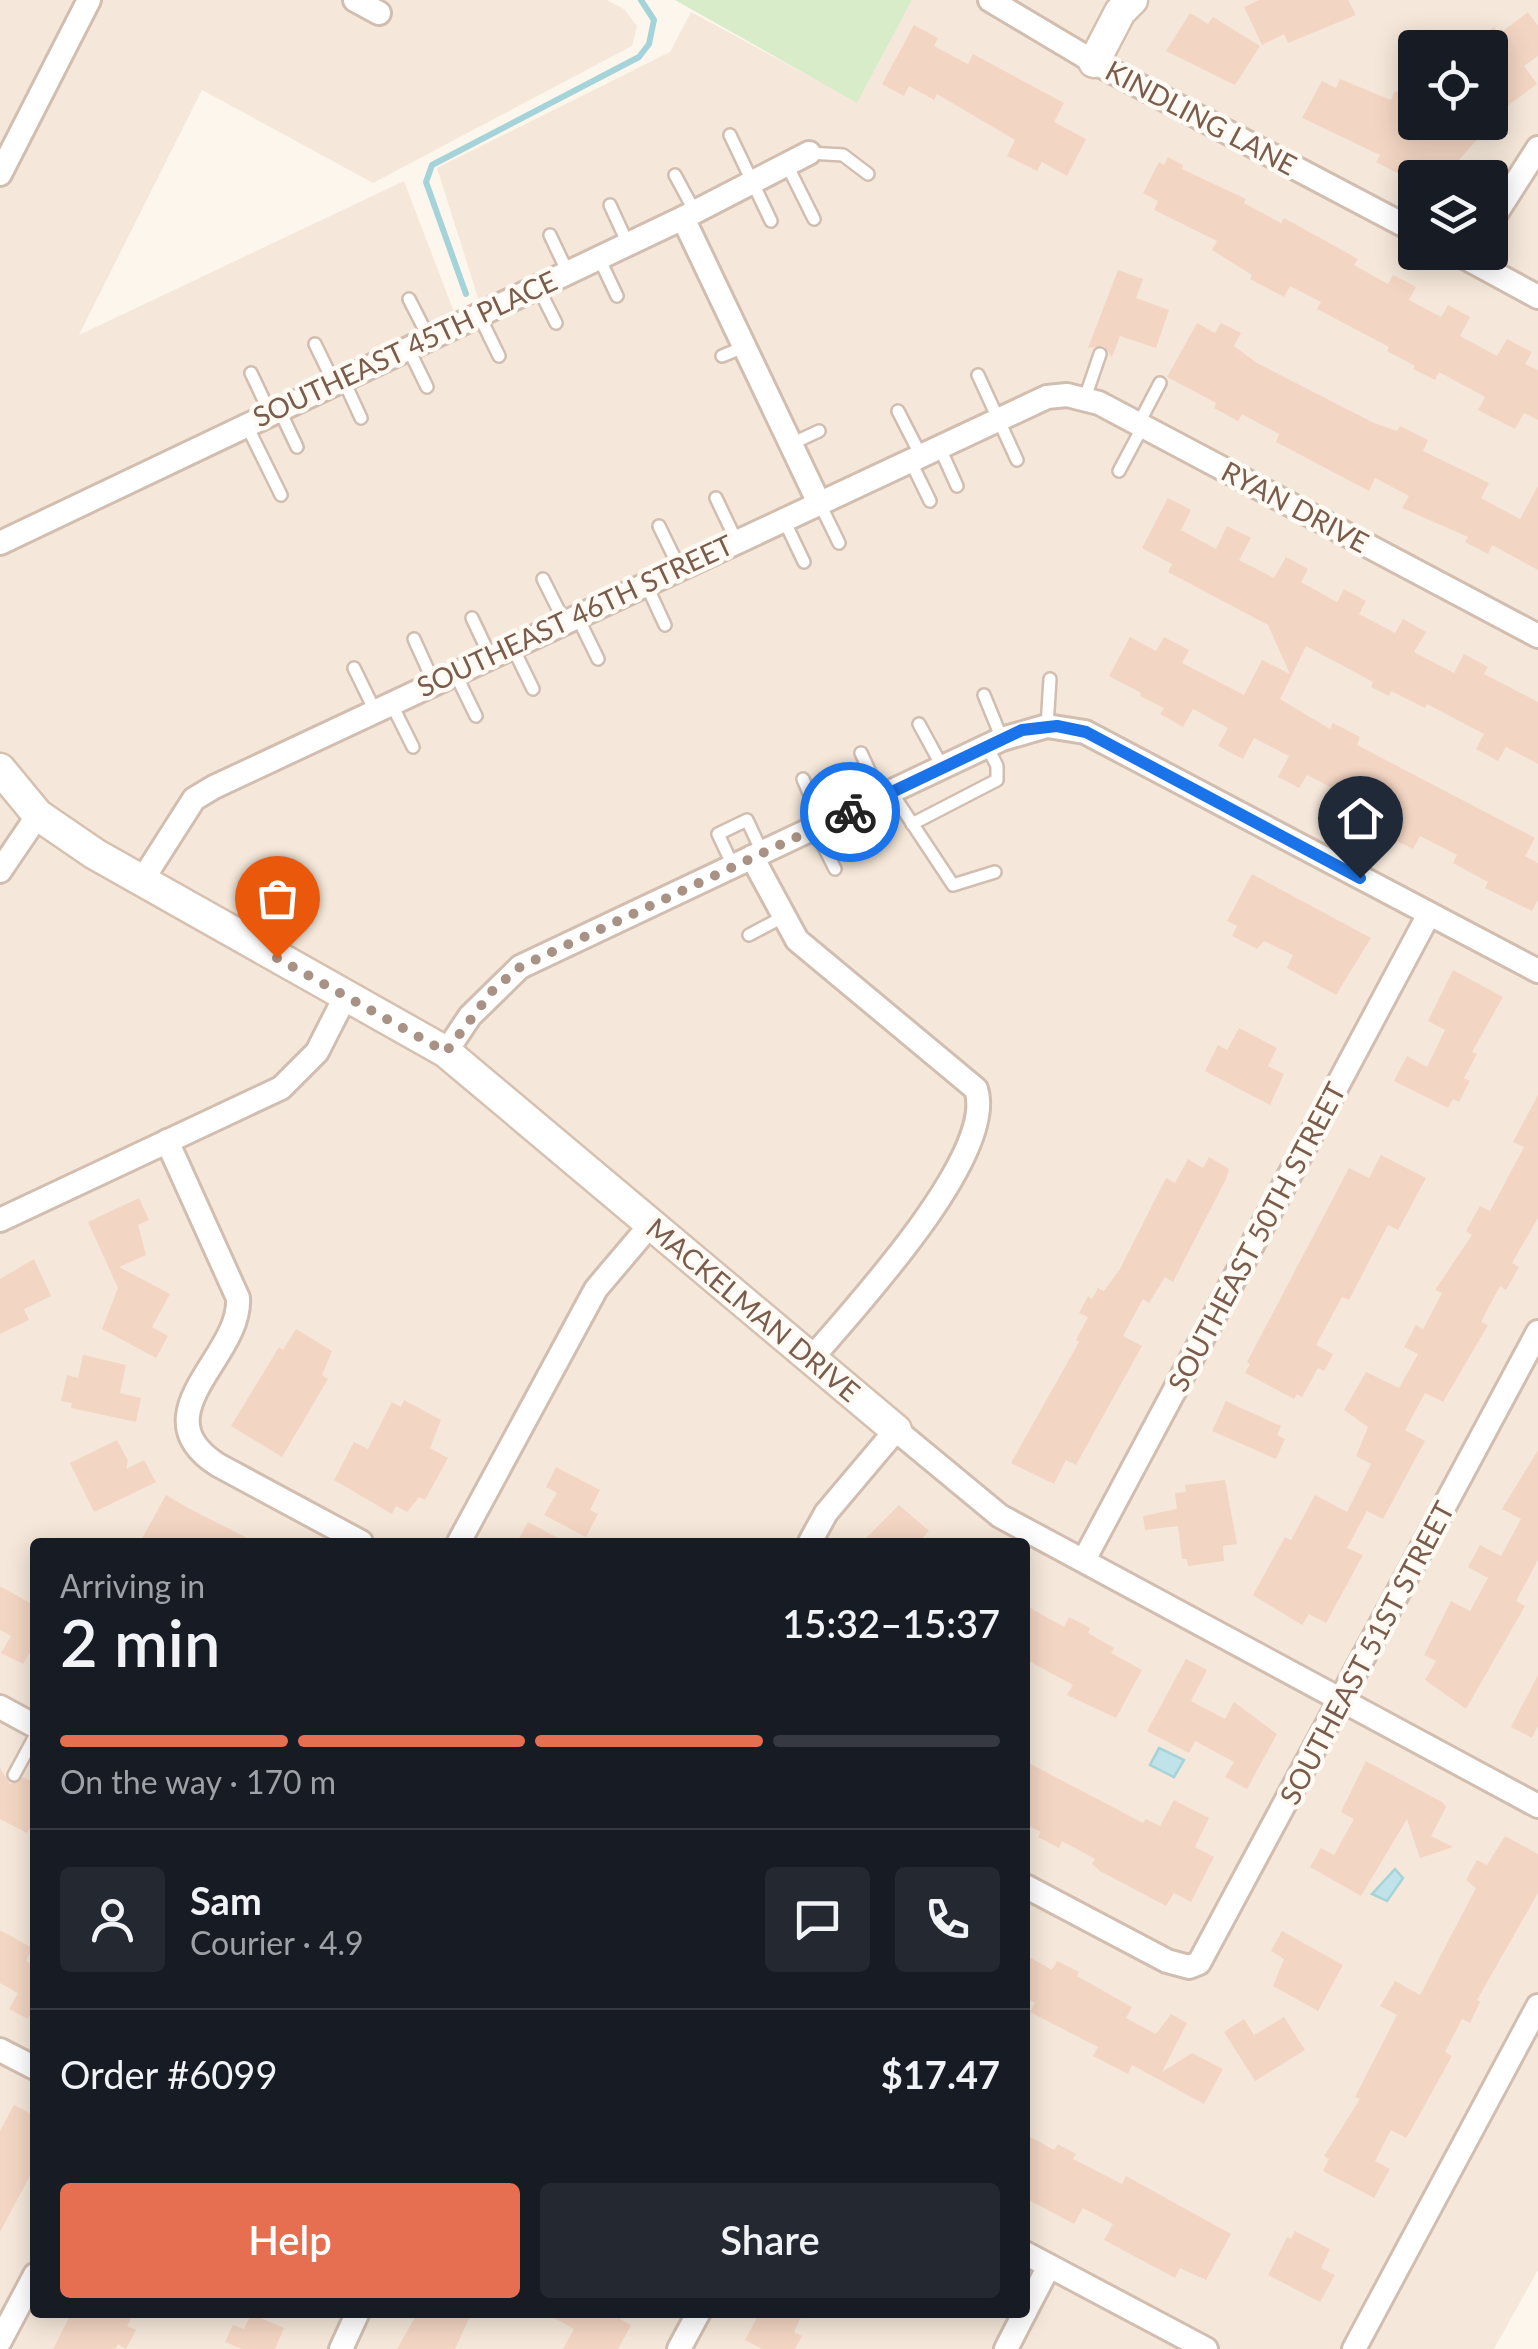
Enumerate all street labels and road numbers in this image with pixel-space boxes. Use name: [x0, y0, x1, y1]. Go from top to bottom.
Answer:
street label: KINDLING LANE: [1100, 53, 1303, 182]
street label: SOUTHEAST 45TH PLACE: [247, 263, 562, 434]
street label: RYAN DRIVE: [1216, 453, 1375, 559]
street label: SOUTHEAST 46TH STREET: [411, 527, 739, 703]
street label: SOUTHEAST 50TH STREET: [1160, 1076, 1352, 1397]
street label: MACKELMAN DRIVE: [640, 1210, 867, 1408]
street label: SOUTHEAST 51ST STREET: [1272, 1495, 1461, 1810]

